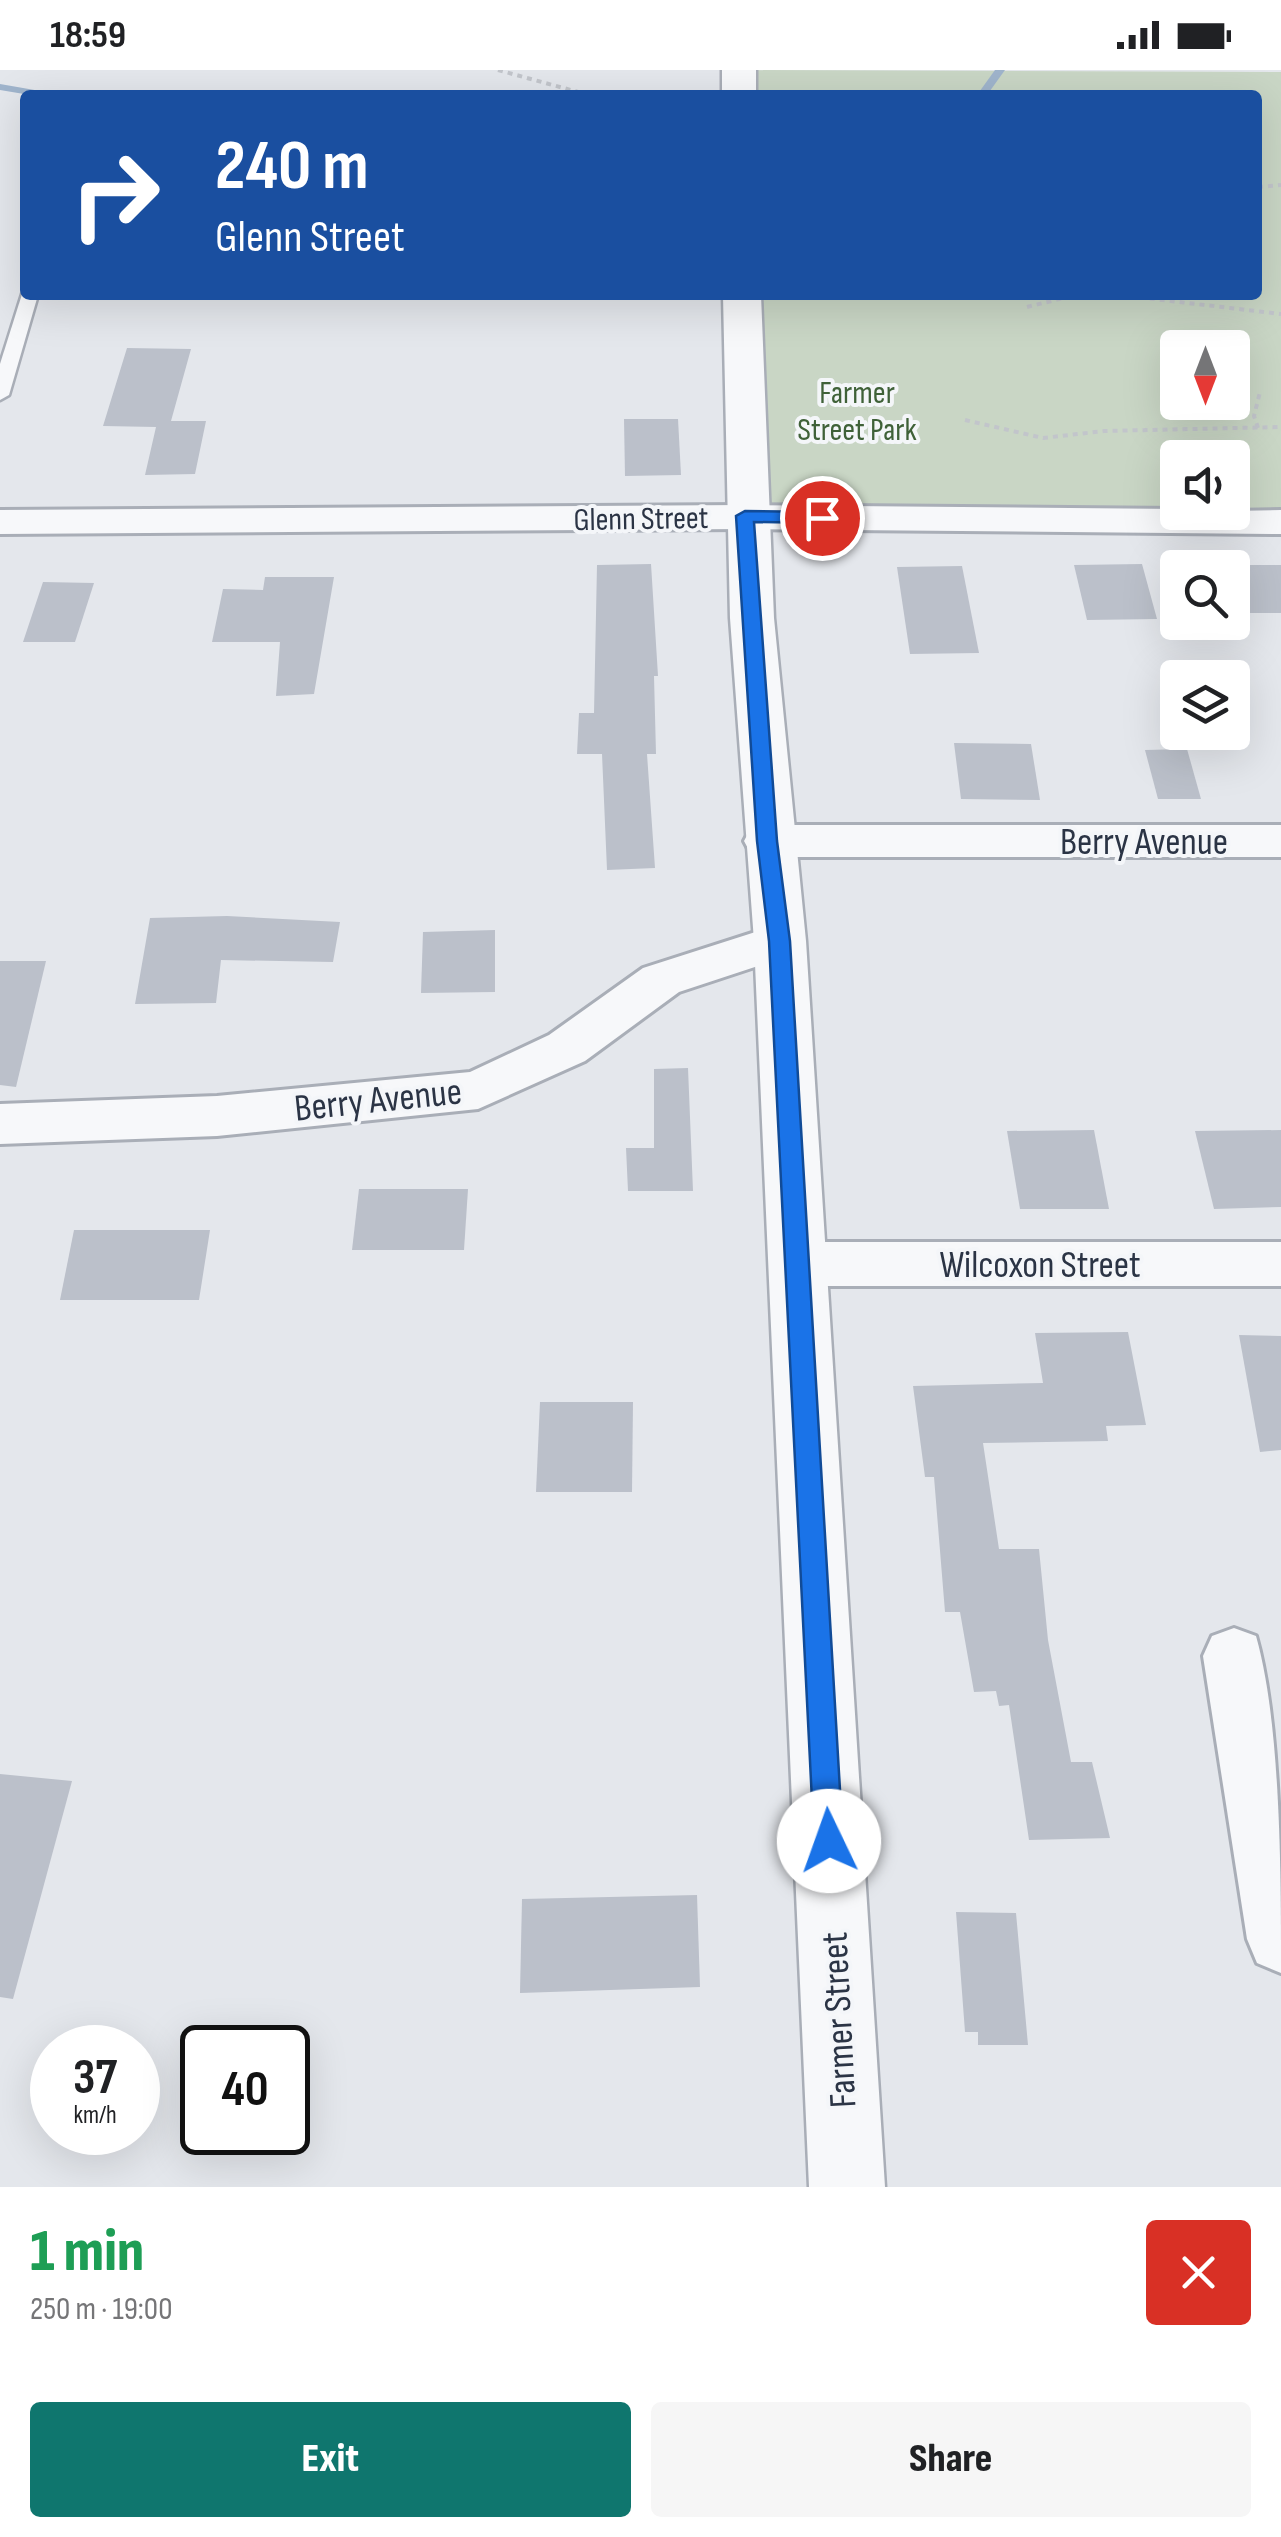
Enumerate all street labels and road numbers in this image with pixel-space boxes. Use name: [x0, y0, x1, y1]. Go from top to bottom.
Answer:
street label: Glenn Street: [573, 499, 709, 540]
street label: Berry Avenue: [1060, 820, 1228, 865]
street label: Berry Avenue: [292, 1069, 464, 1132]
street label: Wilcoxon Street: [939, 1243, 1141, 1288]
street label: Farmer Street: [812, 1931, 867, 2109]

